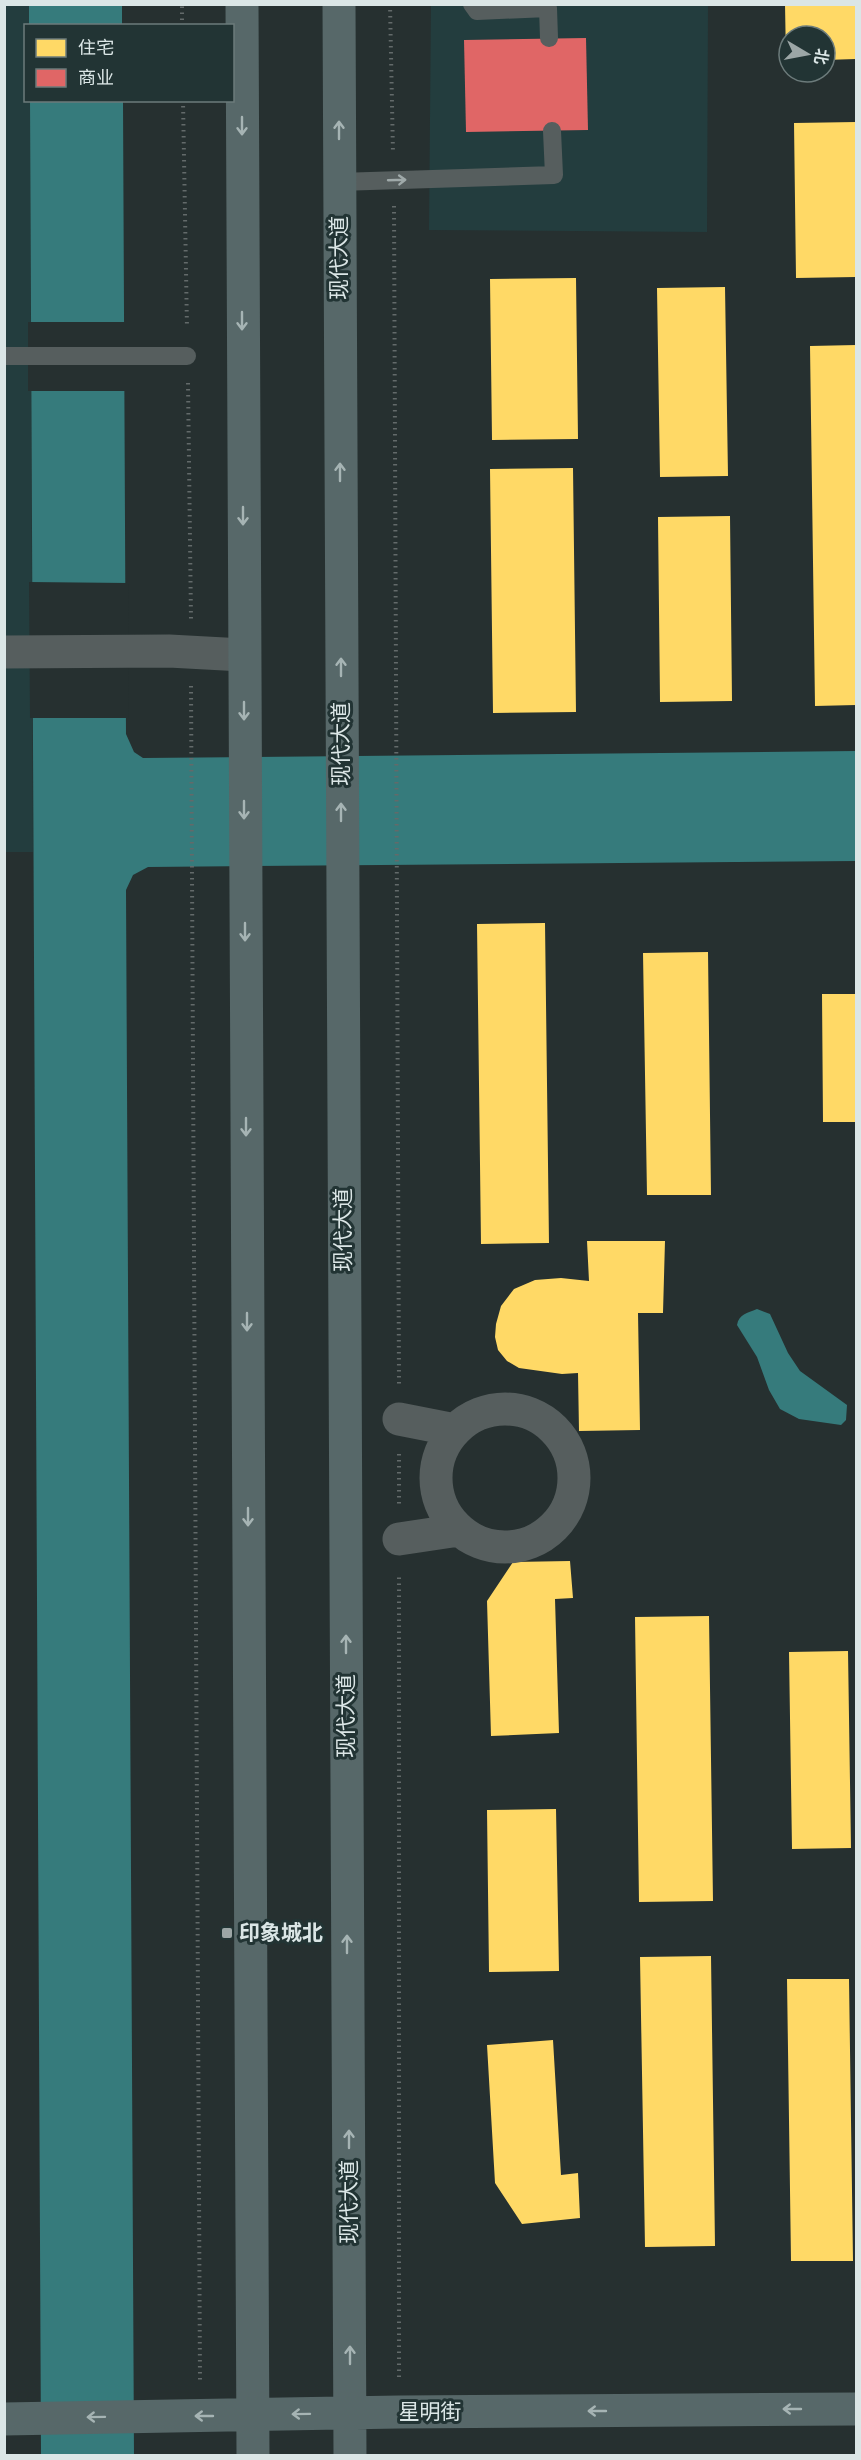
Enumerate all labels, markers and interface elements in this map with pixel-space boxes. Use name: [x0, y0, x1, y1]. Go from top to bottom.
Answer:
legend: [24, 24, 234, 102]
north arrow: [777, 24, 837, 84]
text: 住宅: [78, 37, 114, 59]
text: 北: [810, 47, 832, 66]
text: 商业: [78, 67, 114, 89]
one-way arrow: [236, 115, 248, 135]
one-way arrow: [333, 121, 345, 141]
one-way arrow: [387, 174, 407, 186]
street label: 现代大道: [326, 216, 352, 300]
one-way arrow: [236, 310, 248, 330]
one-way arrow: [334, 463, 346, 483]
one-way arrow: [237, 505, 249, 525]
one-way arrow: [335, 658, 347, 678]
one-way arrow: [238, 700, 250, 720]
street label: 现代大道: [328, 702, 354, 786]
one-way arrow: [238, 800, 250, 820]
one-way arrow: [335, 803, 347, 823]
one-way arrow: [239, 921, 251, 941]
one-way arrow: [240, 1116, 252, 1136]
street label: 现代大道: [330, 1188, 356, 1272]
one-way arrow: [241, 1311, 253, 1331]
one-way arrow: [242, 1506, 254, 1526]
one-way arrow: [340, 1634, 352, 1654]
street label: 现代大道: [333, 1674, 359, 1758]
place label: 印象城北: [239, 1920, 323, 1946]
marker: 印象城北: [220, 1926, 234, 1940]
one-way arrow: [341, 1934, 353, 1954]
one-way arrow: [343, 2129, 354, 2149]
street label: 现代大道: [336, 2160, 362, 2244]
one-way arrow: [344, 2345, 356, 2365]
street label: 星明街: [399, 2399, 462, 2425]
one-way arrow: [782, 2403, 802, 2415]
one-way arrow: [587, 2405, 607, 2417]
one-way arrow: [292, 2408, 312, 2420]
one-way arrow: [194, 2410, 214, 2422]
one-way arrow: [86, 2411, 106, 2423]

